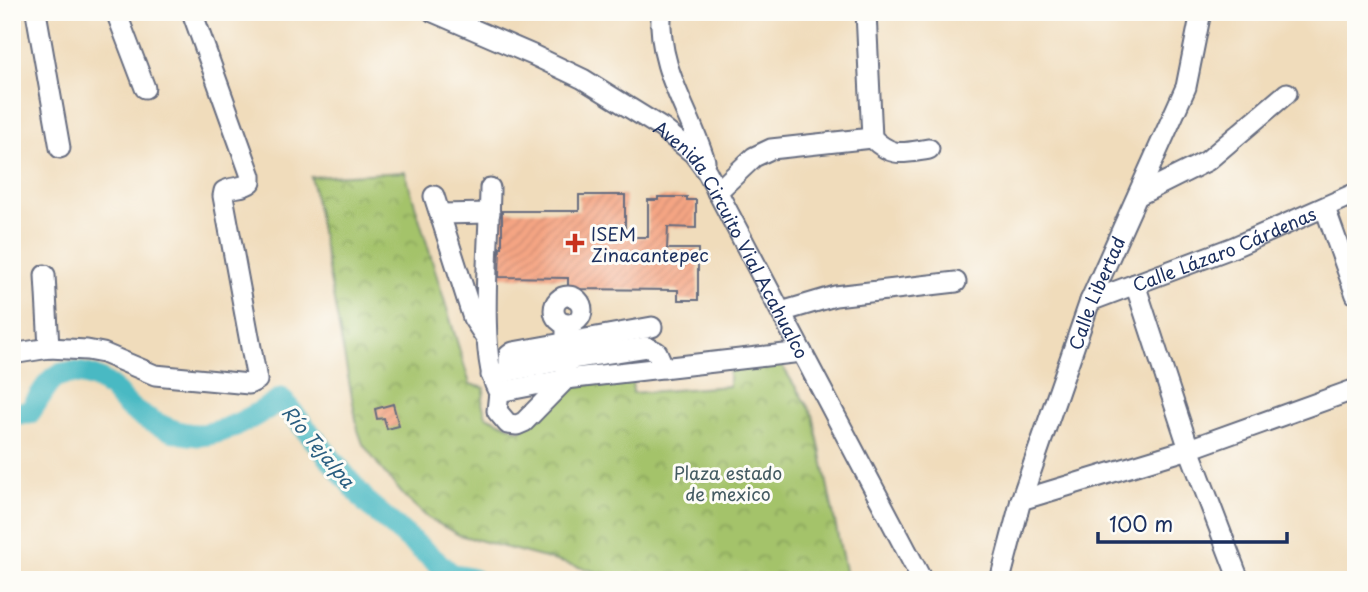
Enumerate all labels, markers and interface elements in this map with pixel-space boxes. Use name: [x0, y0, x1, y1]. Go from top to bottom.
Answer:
street label: Avenida Circuito Vial Acahualco: [649, 113, 816, 363]
street label: Calle Lázaro Cárdenas: [1128, 199, 1320, 297]
place label: ISEM Zinacantepec: [591, 220, 709, 268]
street label: Calle Libertad: [1061, 232, 1131, 353]
marker: ISEM Zinacantepec: [565, 233, 585, 253]
water label: Río Tejalpa: [276, 399, 363, 494]
park label: Plaza estado de mexico: [674, 459, 782, 507]
scale bar: [1098, 501, 1288, 545]
text: 100 m: [1109, 507, 1173, 539]

